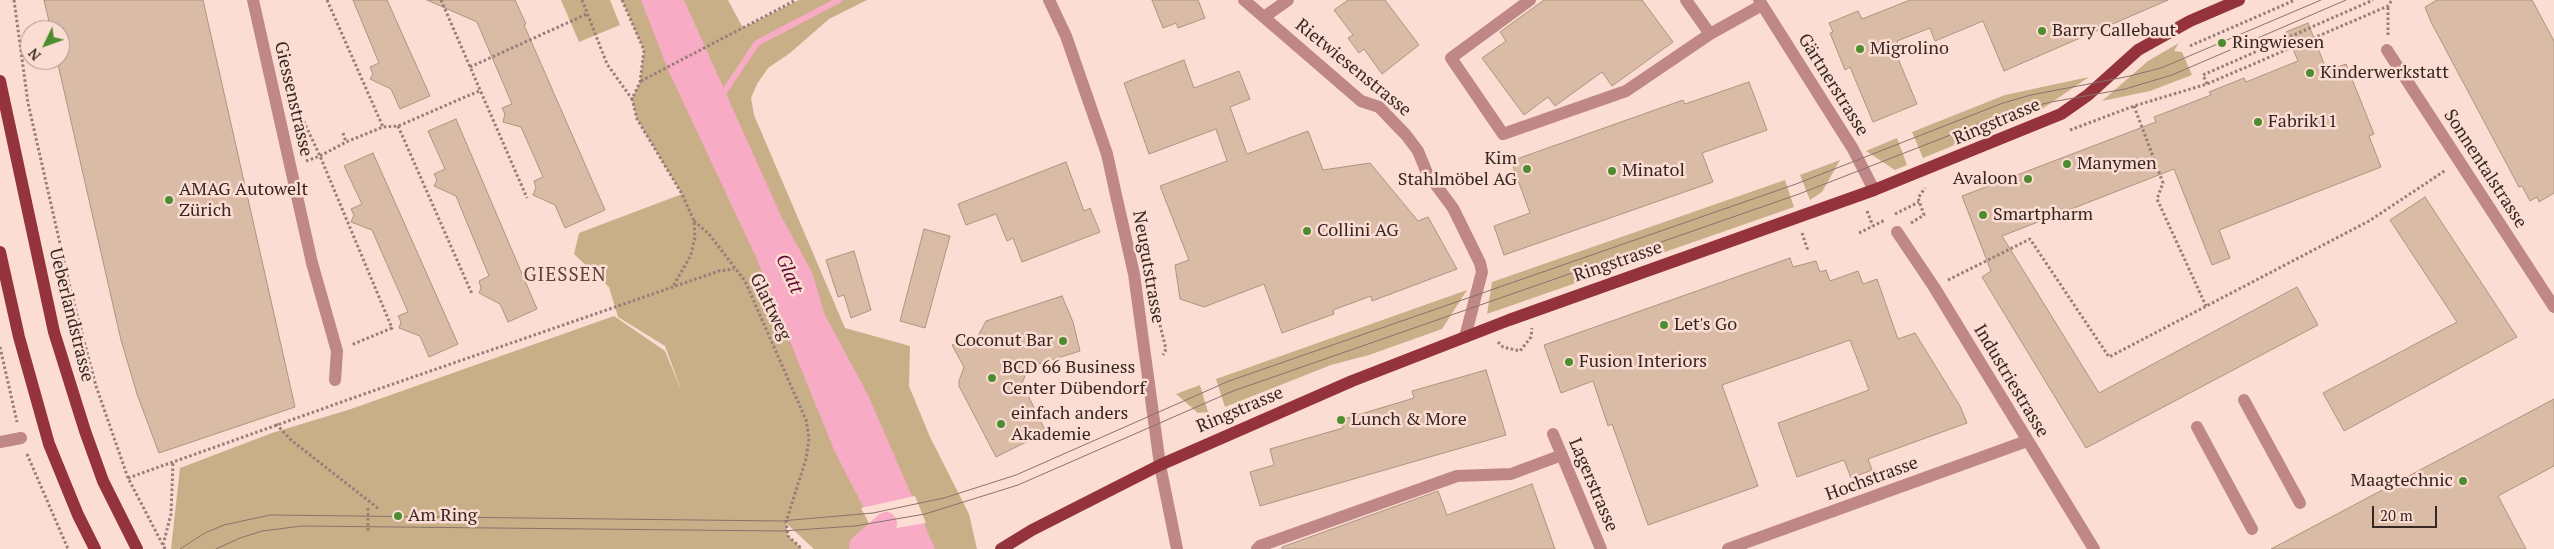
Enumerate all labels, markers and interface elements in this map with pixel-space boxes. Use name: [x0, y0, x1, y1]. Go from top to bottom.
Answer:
street label: Rietwiesenstrasse: [1291, 15, 1415, 121]
north arrow: [20, 20, 70, 70]
place label: Barry Callebaut: [2052, 20, 2176, 42]
marker: Barry Callebaut: [2036, 25, 2048, 37]
street label: Gärtnerstrasse: [1793, 30, 1873, 140]
place label: Ringwiesen: [2232, 32, 2324, 54]
marker: Ringwiesen: [2216, 37, 2228, 49]
place label: Migrolino: [1870, 38, 1949, 60]
street label: Giessenstrasse: [269, 39, 317, 159]
marker: Migrolino: [1854, 43, 1866, 55]
text: N: [24, 44, 45, 65]
place label: Kinderwerkstatt: [2320, 62, 2449, 84]
marker: Kinderwerkstatt: [2304, 67, 2316, 79]
street label: Ringstrasse: [1950, 94, 2044, 150]
street label: Sonnentalstrasse: [2439, 106, 2531, 232]
place label: Fabrik11: [2268, 111, 2337, 133]
marker: Fabrik11: [2252, 116, 2264, 128]
place label: Kim Stahlmöbel AG: [1398, 148, 1517, 190]
place label: Manymen: [2077, 153, 2157, 175]
marker: Manymen: [2061, 158, 2073, 170]
place label: Minatol: [1622, 160, 1685, 182]
marker: Kim Stahlmöbel AG: [1521, 163, 1533, 175]
marker: Minatol: [1606, 165, 1618, 177]
place label: Avaloon: [1953, 168, 2018, 190]
marker: Avaloon: [2022, 173, 2034, 185]
place label: AMAG Autowelt Zürich: [179, 179, 308, 222]
marker: AMAG Autowelt Zürich: [163, 194, 175, 206]
place label: Smartpharm: [1993, 204, 2093, 226]
street label: Neugutstrasse: [1127, 209, 1169, 325]
marker: Smartpharm: [1977, 209, 1989, 221]
place label: Collini AG: [1317, 220, 1399, 242]
marker: Collini AG: [1301, 225, 1313, 237]
street label: Ringstrasse: [1571, 237, 1665, 287]
street label: Ueberlandstrasse: [44, 246, 98, 384]
water label: Glatt: [770, 251, 808, 297]
district label: GIESSEN: [523, 265, 607, 287]
street label: Glattweg: [745, 270, 795, 344]
place label: Let's Go: [1674, 314, 1737, 336]
marker: Let's Go: [1658, 319, 1670, 331]
street label: Industriestrasse: [1969, 320, 2053, 442]
place label: Coconut Bar: [955, 330, 1053, 352]
marker: Coconut Bar: [1057, 335, 1069, 347]
place label: Fusion Interiors: [1579, 351, 1707, 373]
marker: Fusion Interiors: [1563, 356, 1575, 368]
place label: BCD 66 Business Center Dübendorf: [1002, 357, 1146, 399]
marker: BCD 66 Business Center Dübendorf: [986, 372, 998, 384]
street label: Ringstrasse: [1193, 382, 1287, 438]
place label: einfach anders Akademie: [1011, 403, 1128, 446]
place label: Lunch & More: [1351, 409, 1467, 431]
marker: Lunch & More: [1335, 414, 1347, 426]
marker: einfach anders Akademie: [995, 418, 1007, 430]
street label: Lagerstrasse: [1564, 435, 1622, 535]
street label: Hochstrasse: [1823, 452, 1921, 506]
place label: Maagtechnic: [2351, 470, 2453, 492]
marker: Maagtechnic: [2457, 475, 2469, 487]
scale bar: [2374, 496, 2439, 528]
place label: Am Ring: [408, 505, 477, 527]
text: 20 m: [2380, 505, 2413, 525]
marker: Am Ring: [392, 510, 404, 522]

